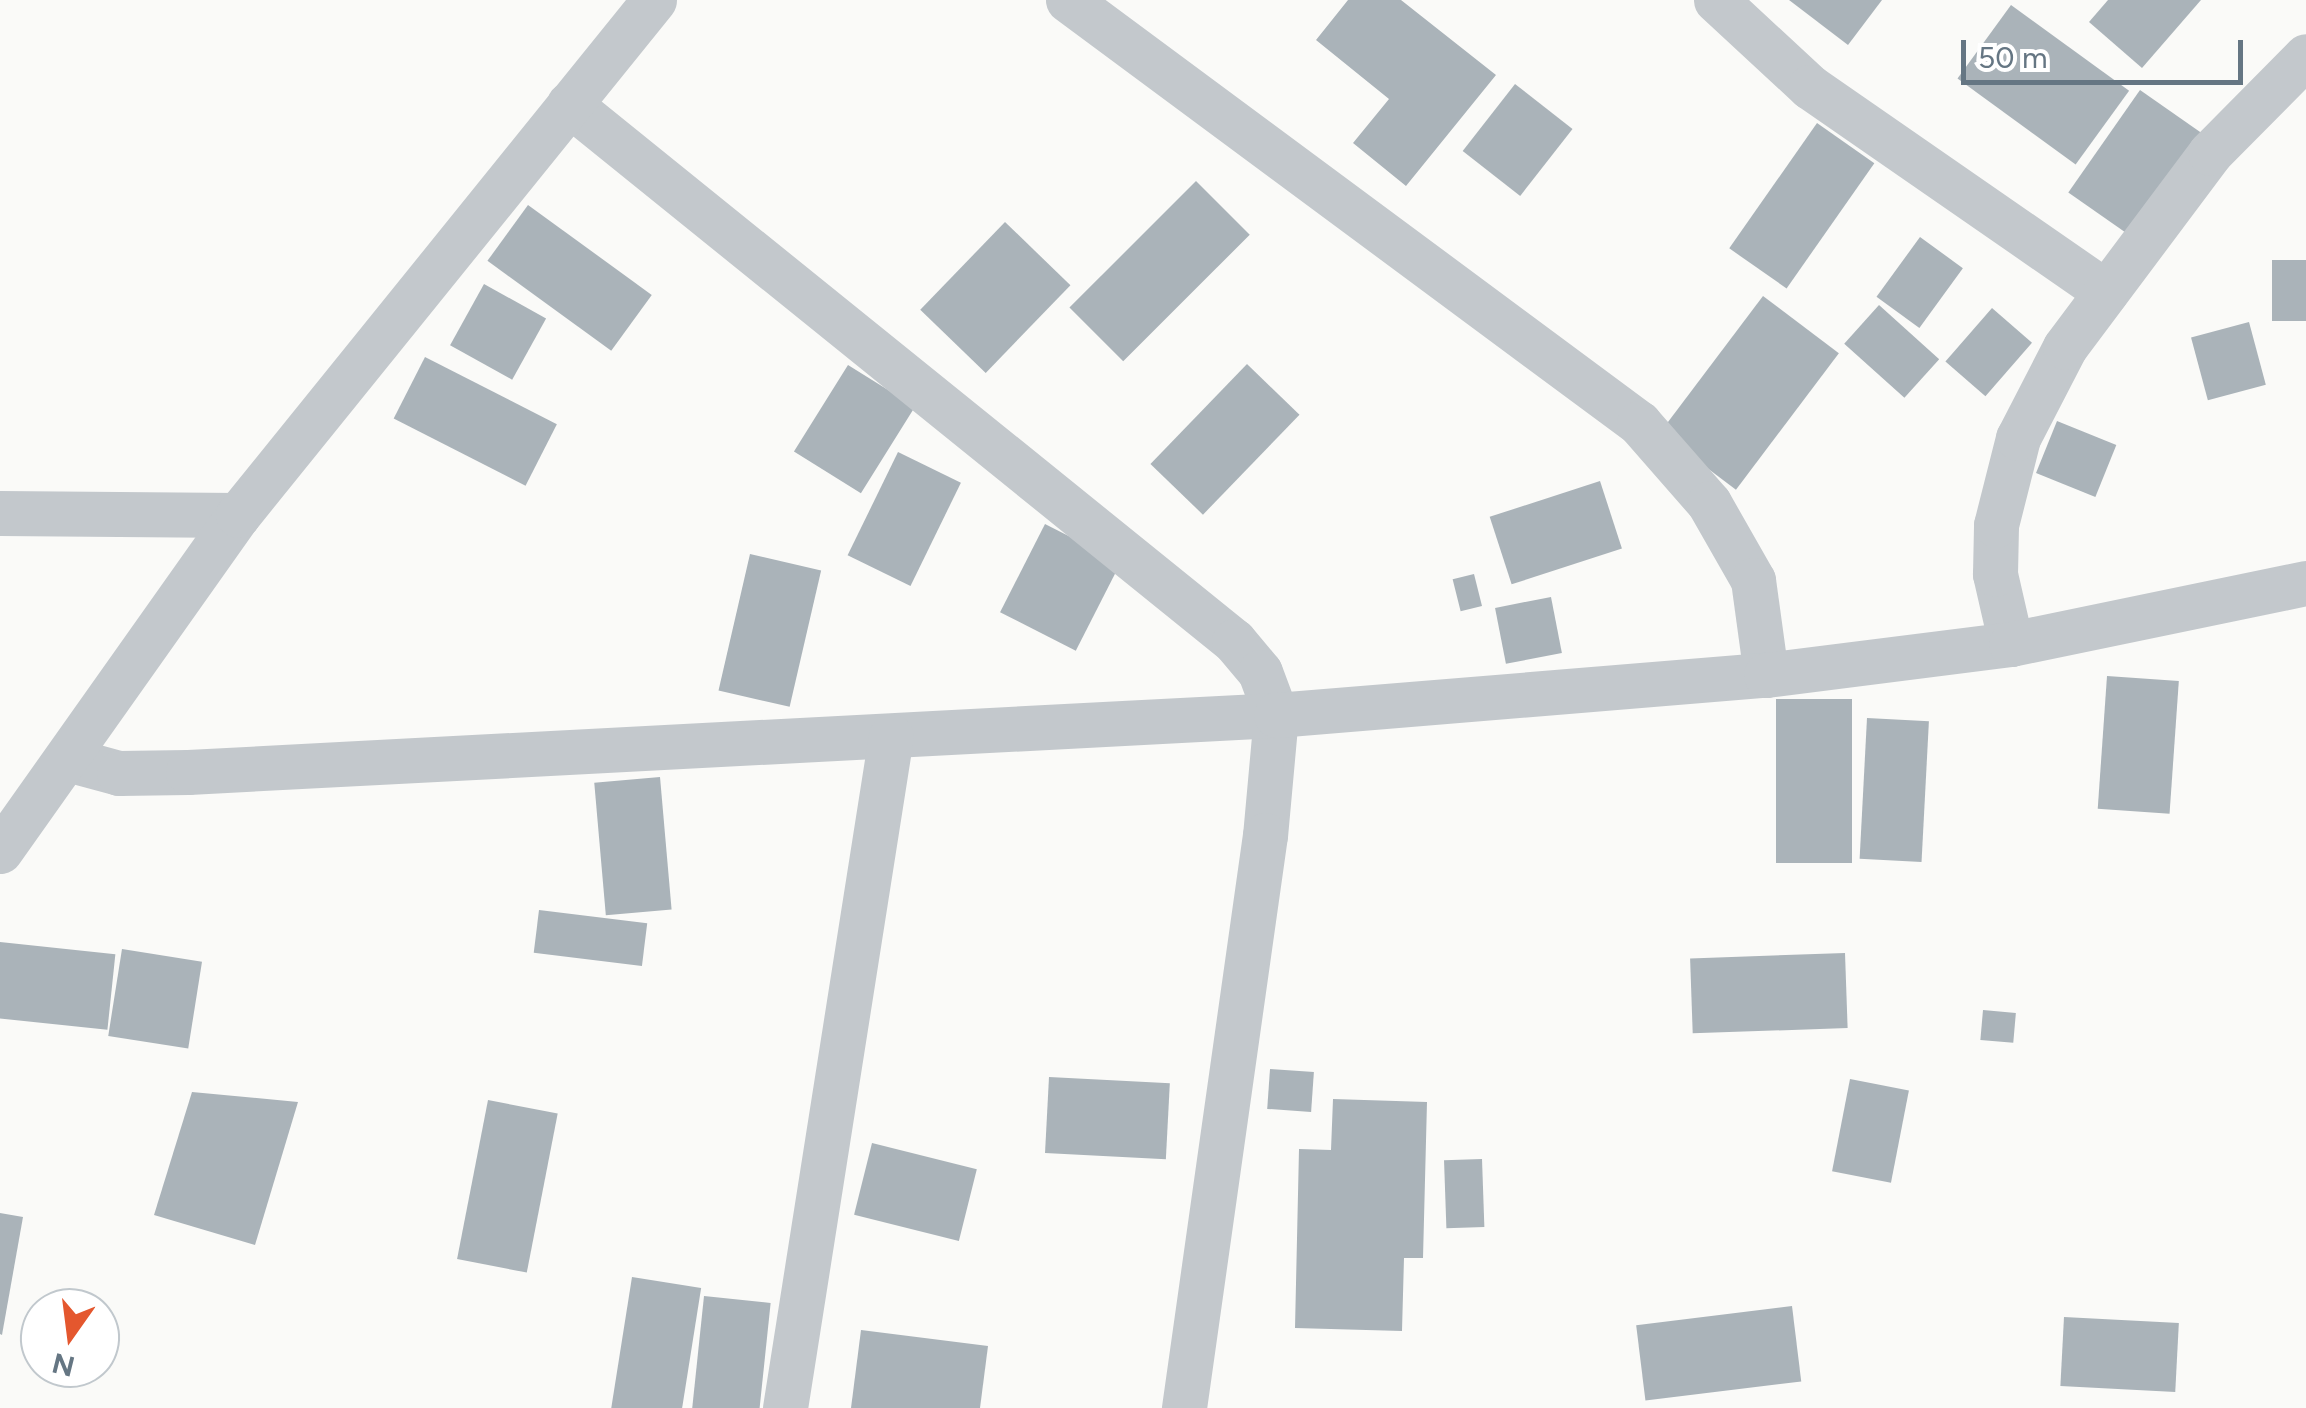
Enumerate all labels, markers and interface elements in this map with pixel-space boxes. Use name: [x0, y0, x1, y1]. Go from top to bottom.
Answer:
scale bar: [1966, 20, 2248, 82]
text: 50 m: [1978, 39, 2047, 76]
north arrow: [20, 1288, 120, 1388]
text: N: [49, 1346, 78, 1384]

